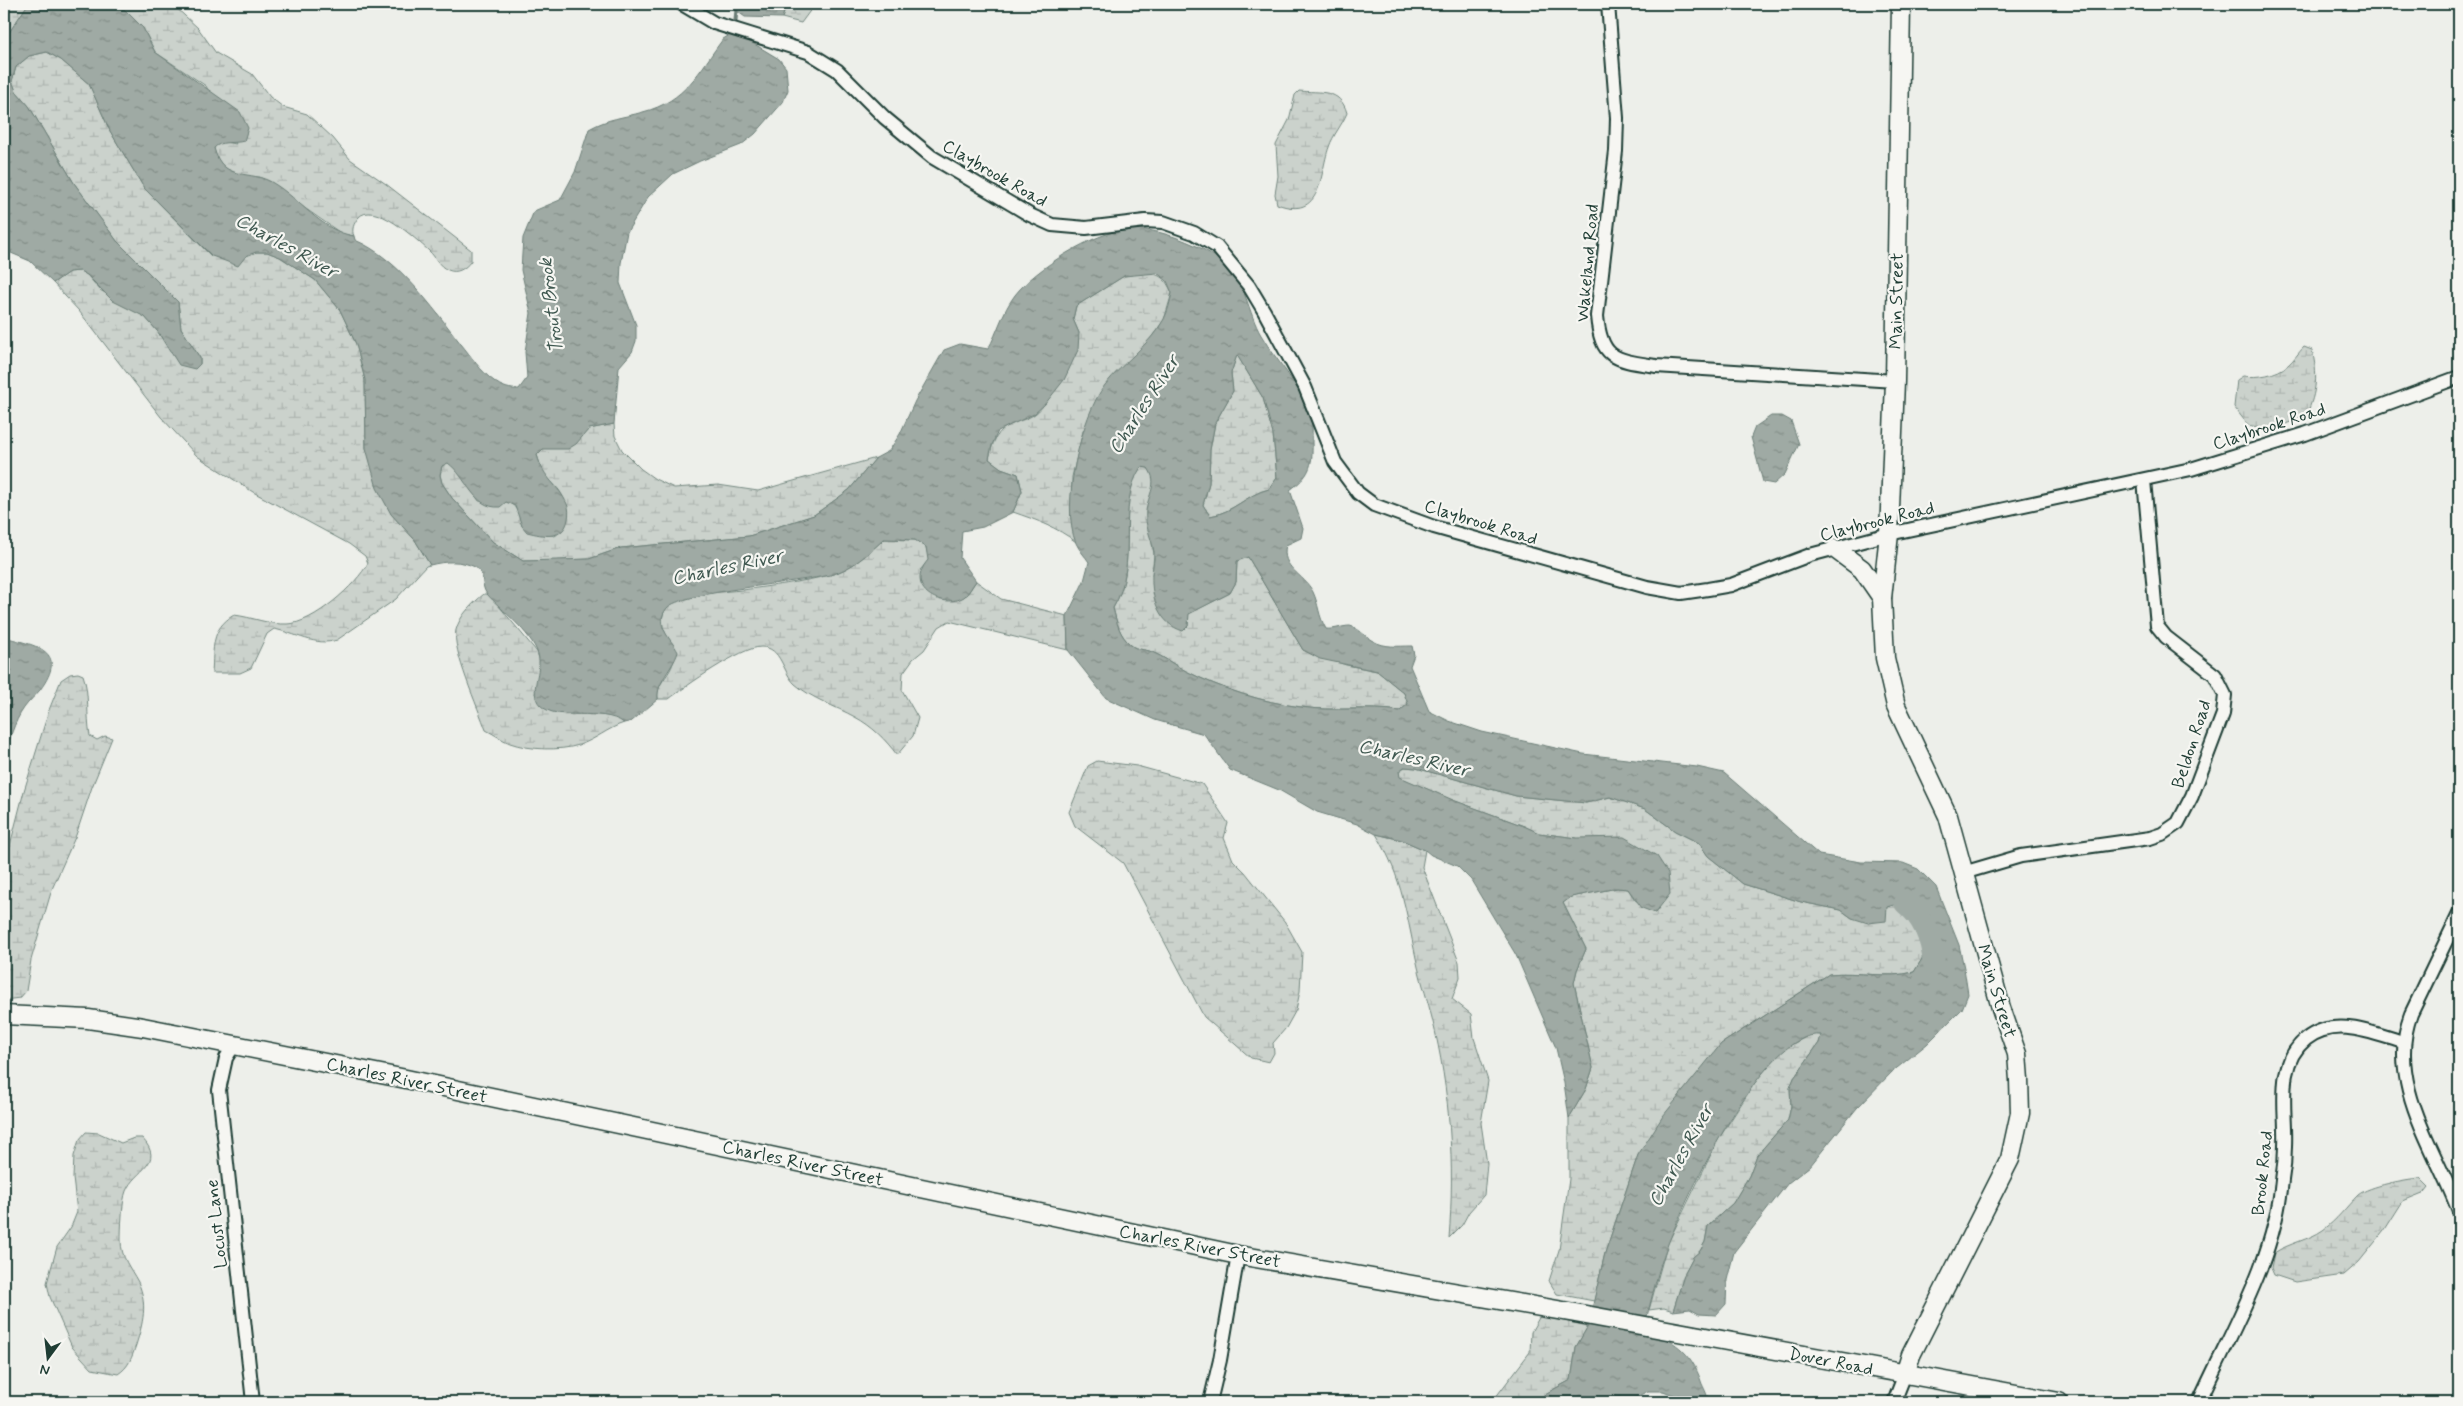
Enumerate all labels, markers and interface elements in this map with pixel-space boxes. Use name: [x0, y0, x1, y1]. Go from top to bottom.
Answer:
street label: Claybrook Road: [938, 134, 1051, 214]
street label: Wakeland Road: [1571, 203, 1605, 323]
water label: Charles River: [231, 208, 344, 286]
street label: Main Street: [1884, 252, 1910, 350]
water label: Trout Brook: [533, 256, 570, 355]
water label: Charles River: [1103, 348, 1187, 459]
street label: Claybrook Road: [2210, 397, 2329, 456]
street label: Claybrook Road: [1421, 494, 1540, 552]
street label: Claybrook Road: [1817, 496, 1937, 548]
water label: Charles River: [670, 543, 788, 591]
street label: Beldon Road: [2166, 697, 2217, 791]
water label: Charles River: [1356, 734, 1474, 784]
street label: Main Street: [1970, 942, 2022, 1041]
street label: Charles River Street: [324, 1052, 489, 1110]
water label: Charles River: [1643, 1098, 1721, 1211]
street label: Brook Road: [2247, 1130, 2279, 1217]
street label: Charles River Street: [720, 1135, 885, 1193]
street label: Locust Lane: [200, 1178, 234, 1270]
street label: Charles River Street: [1117, 1220, 1283, 1274]
north arrow: [22, 1334, 72, 1384]
street label: Dover Road: [1787, 1342, 1875, 1382]
text: N: [38, 1360, 52, 1379]

